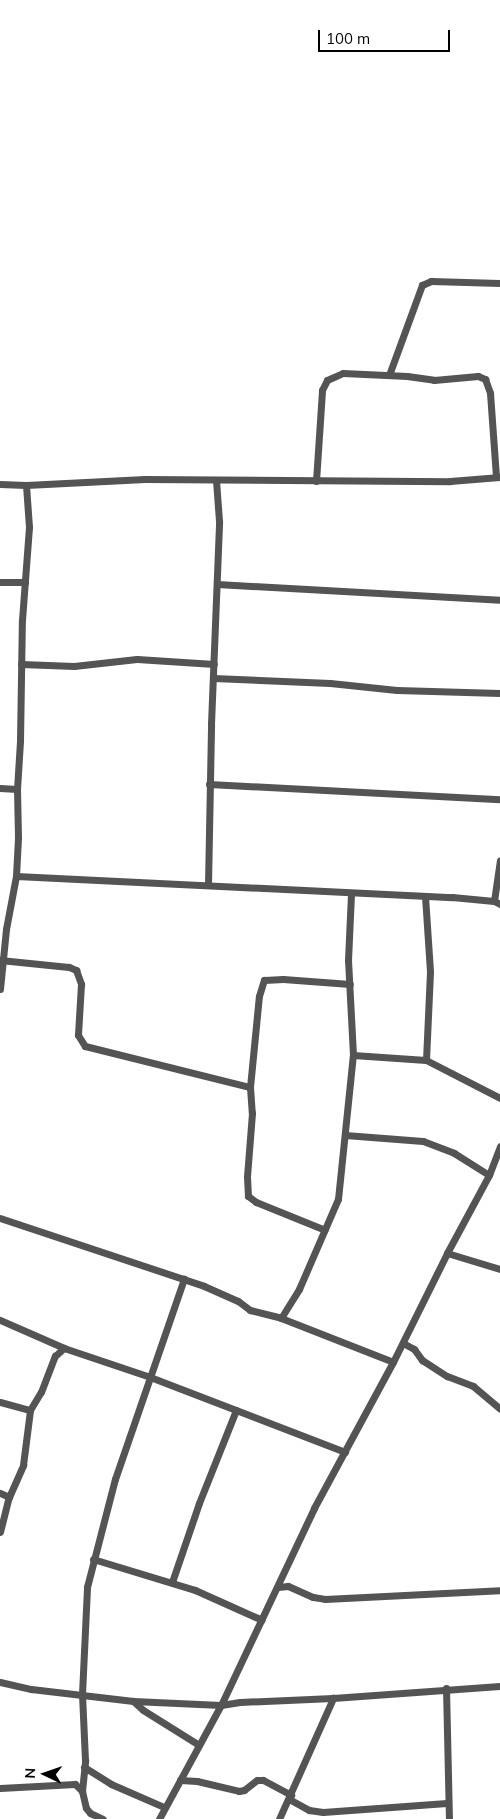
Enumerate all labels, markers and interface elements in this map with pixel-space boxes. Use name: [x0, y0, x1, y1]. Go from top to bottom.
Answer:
scale bar: [320, 20, 452, 52]
text: 100 m: [326, 29, 370, 48]
north arrow: [20, 1749, 70, 1799]
text: N: [21, 1767, 39, 1779]

